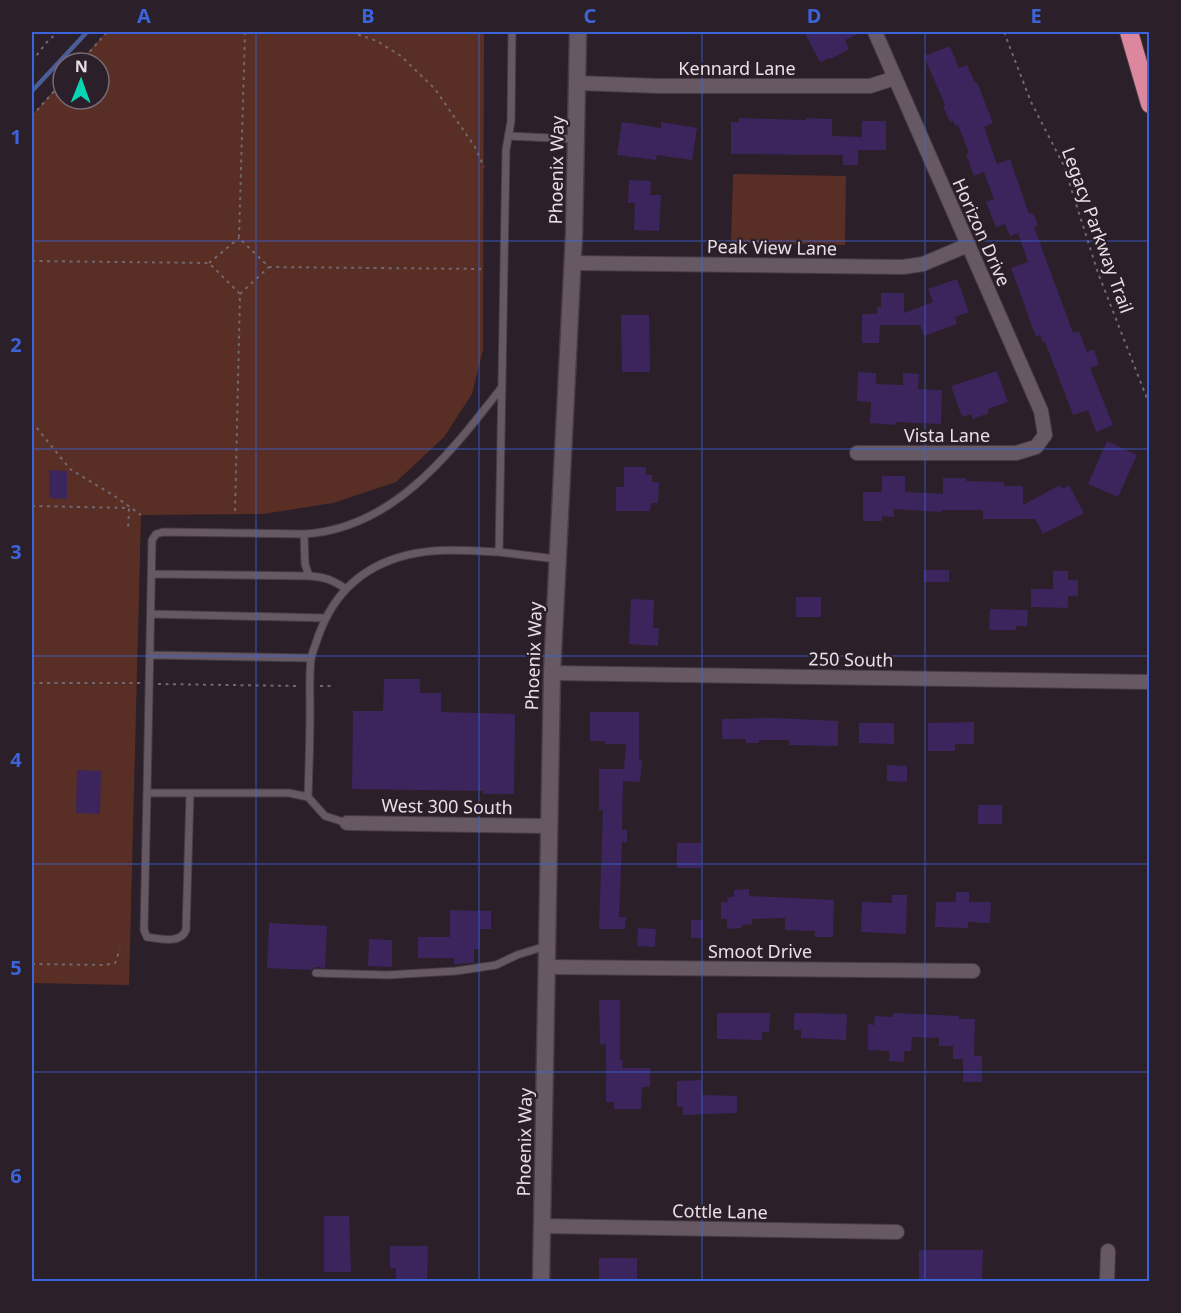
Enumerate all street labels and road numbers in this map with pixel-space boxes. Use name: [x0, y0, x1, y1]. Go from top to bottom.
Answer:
street label: Kennard Lane: [678, 56, 796, 80]
street label: Phoenix Way: [543, 115, 569, 225]
street label: Legacy Parkway Trail: [1057, 144, 1139, 316]
street label: Horizon Drive: [947, 174, 1017, 290]
street label: Peak View Lane: [707, 234, 837, 260]
street label: Vista Lane: [904, 423, 990, 447]
street label: Phoenix Way: [519, 600, 547, 711]
street label: 250 South: [808, 646, 894, 672]
street label: West 300 South: [381, 793, 513, 819]
street label: Smoot Drive: [708, 939, 812, 963]
street label: Phoenix Way: [511, 1087, 537, 1197]
street label: Cottle Lane: [672, 1198, 768, 1224]

